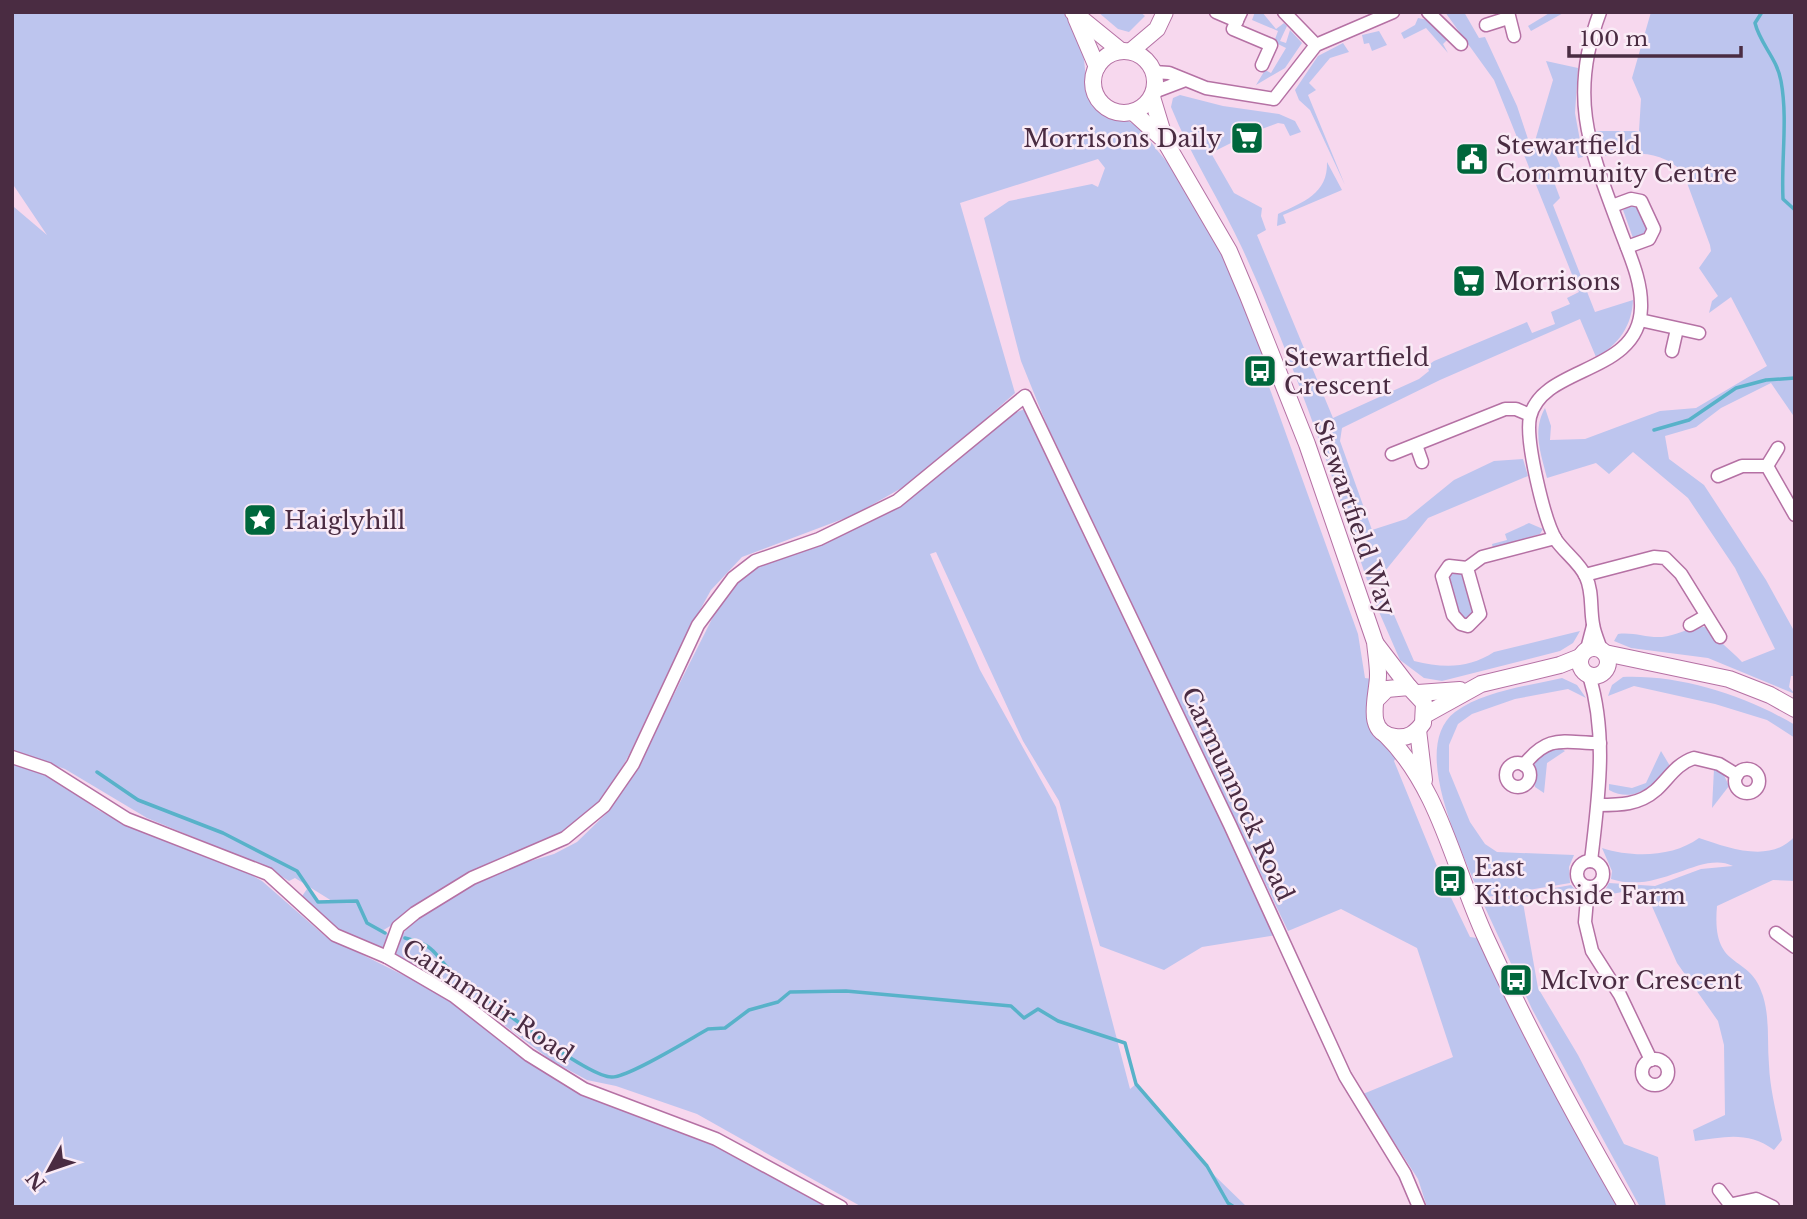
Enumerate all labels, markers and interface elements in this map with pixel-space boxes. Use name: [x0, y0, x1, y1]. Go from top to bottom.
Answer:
scale bar: [1569, 14, 1741, 58]
text: 100 m: [1580, 26, 1648, 52]
supermarket icon: Morrisons Daily: [1228, 119, 1266, 157]
place label: Morrisons Daily: [1023, 124, 1223, 153]
place label: Stewartfield Community Centre: [1496, 131, 1737, 188]
public building icon: Stewartfield Community Centre: [1453, 140, 1491, 178]
supermarket icon: Morrisons: [1450, 262, 1488, 300]
place label: Morrisons: [1494, 267, 1620, 296]
place label: Stewartfield Crescent: [1284, 343, 1429, 400]
bus stop icon: Stewartfield Crescent: [1241, 352, 1279, 390]
street label: Stewartfield Way: [1308, 415, 1402, 619]
place icon: Haiglyhill: [241, 501, 279, 539]
place label: Haiglyhill: [284, 506, 405, 535]
street label: Carmunnock Road: [1176, 682, 1300, 906]
place label: East Kittochside Farm: [1474, 853, 1686, 910]
bus stop icon: East Kittochside Farm: [1431, 862, 1469, 900]
street label: Cairnmuir Road: [397, 933, 579, 1069]
bus stop icon: McIvor Crescent: [1497, 961, 1535, 999]
place label: McIvor Crescent: [1540, 966, 1743, 995]
north arrow: [14, 1135, 84, 1205]
text: N: [22, 1166, 51, 1195]

